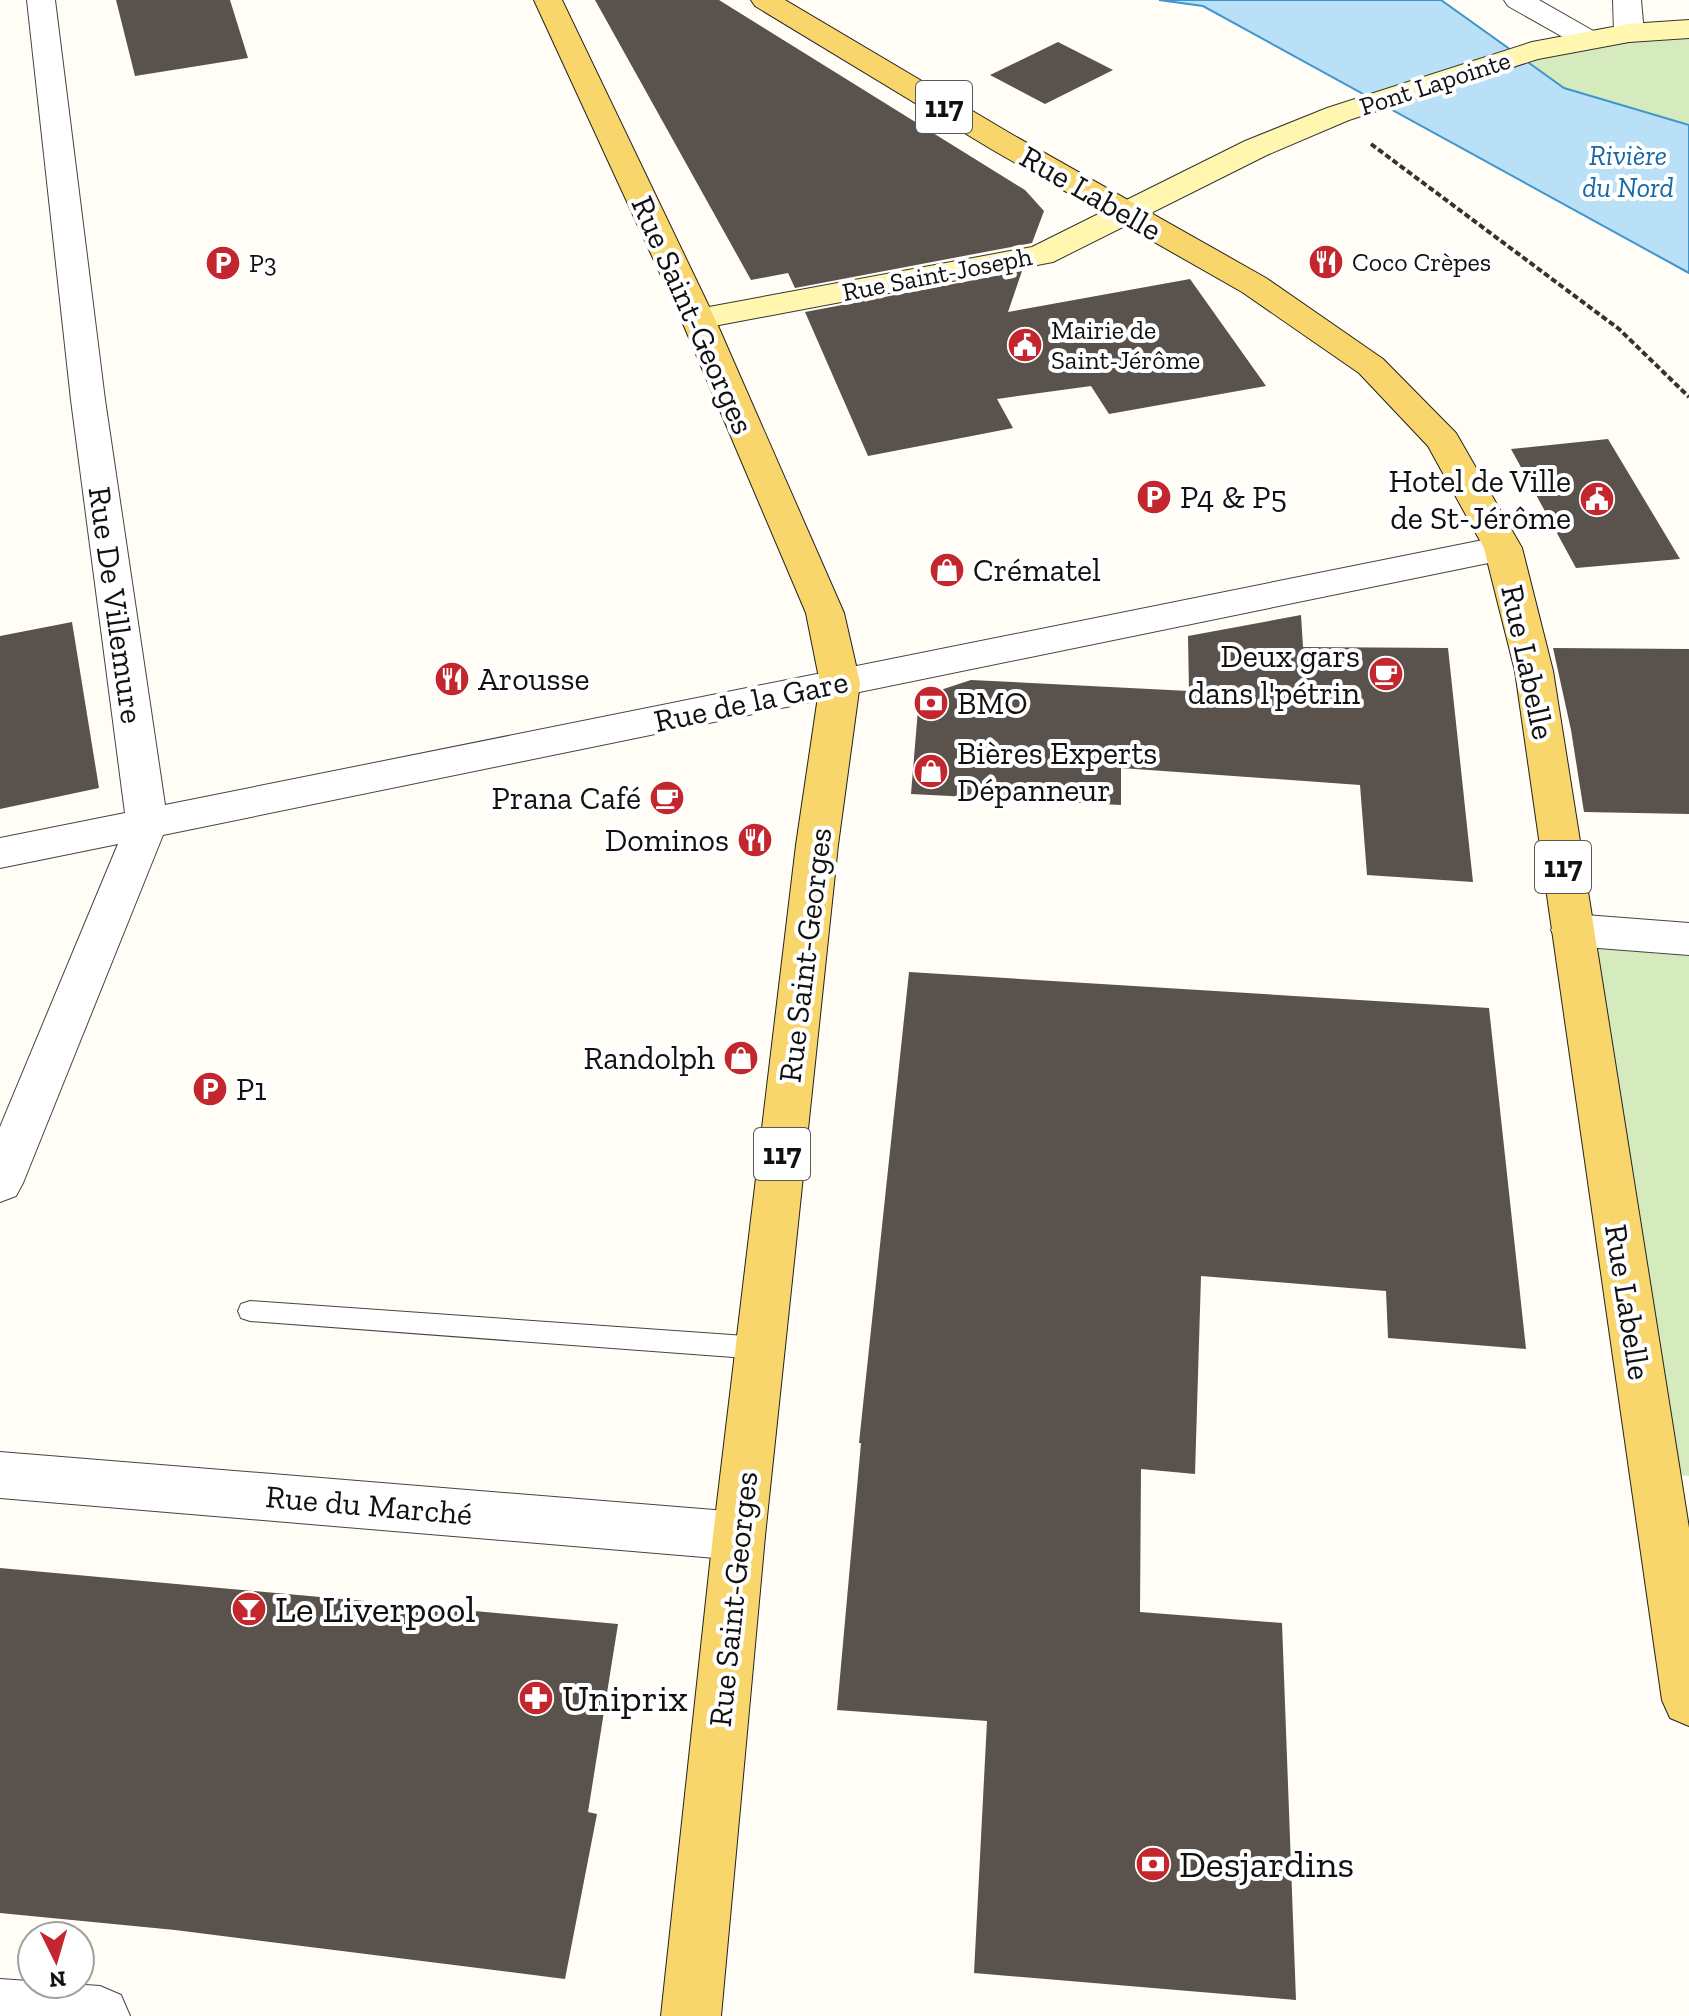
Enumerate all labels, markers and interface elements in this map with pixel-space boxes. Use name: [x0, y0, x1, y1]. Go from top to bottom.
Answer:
street label: Pont Lapointe: [1356, 44, 1514, 122]
road number: 117: [916, 81, 972, 133]
street label: Rue Labelle: [1013, 137, 1169, 249]
water label: Rivière du Nord: [1582, 139, 1674, 204]
street label: Rue Saint-Georges: [623, 190, 763, 440]
street label: Rue Saint-Joseph: [839, 240, 1035, 308]
restaurant icon: Coco Crèpes: [1307, 243, 1345, 281]
parking icon: P3: [204, 244, 242, 282]
place label: Coco Crèpes: [1352, 246, 1491, 278]
place label: P3: [249, 247, 277, 279]
place label: Mairie de Saint-Jérôme: [1051, 314, 1200, 376]
public building icon: Mairie de Saint-Jérôme: [1006, 326, 1044, 364]
place label: Hotel de Ville de St-Jérôme: [1389, 462, 1571, 537]
parking icon: P4 & P5: [1135, 478, 1173, 516]
place label: P4 & P5: [1180, 478, 1287, 516]
public building icon: Hotel de Ville de St-Jérôme: [1578, 480, 1616, 518]
street label: Rue De Villemure: [81, 484, 151, 726]
shop icon: Crématel: [928, 551, 966, 589]
place label: Crématel: [973, 551, 1101, 589]
street label: Rue Labelle: [1493, 581, 1563, 743]
place label: Deux gars dans l'pétrin: [1188, 637, 1361, 712]
cafe icon: Deux gars dans l'pétrin: [1367, 655, 1405, 693]
restaurant icon: Arousse: [433, 660, 471, 698]
place label: Arousse: [478, 660, 590, 698]
street label: Rue de la Gare: [651, 662, 851, 740]
bank icon: BMO: [912, 684, 950, 722]
place label: BMO: [957, 684, 1028, 722]
place label: Bières Experts Dépanneur: [957, 734, 1157, 809]
shop icon: Bières Experts Dépanneur: [912, 752, 950, 790]
place label: Prana Café: [492, 779, 641, 817]
cafe icon: Prana Café: [648, 779, 686, 817]
place label: Dominos: [605, 821, 729, 859]
restaurant icon: Dominos: [736, 821, 774, 859]
street label: Rue Saint-Georges: [771, 825, 839, 1085]
road number: 117: [1535, 841, 1591, 893]
place label: Randolph: [583, 1039, 715, 1077]
shop icon: Randolph: [722, 1039, 760, 1077]
parking icon: P1: [191, 1070, 229, 1108]
place label: P1: [236, 1070, 267, 1108]
road number: 117: [754, 1128, 810, 1180]
street label: Rue Labelle: [1597, 1221, 1659, 1383]
street label: Rue Saint-Georges: [701, 1470, 765, 1728]
street label: Rue du Marché: [264, 1477, 474, 1533]
place label: Le Liverpool: [275, 1586, 476, 1632]
bar icon: Le Liverpool: [230, 1590, 268, 1628]
place label: Uniprix: [562, 1675, 688, 1721]
pharmacy icon: Uniprix: [517, 1679, 555, 1717]
place label: Desjardins: [1179, 1841, 1354, 1887]
bank icon: Desjardins: [1134, 1845, 1172, 1883]
north arrow: [16, 1920, 96, 2000]
text: N: [48, 1965, 67, 1994]

